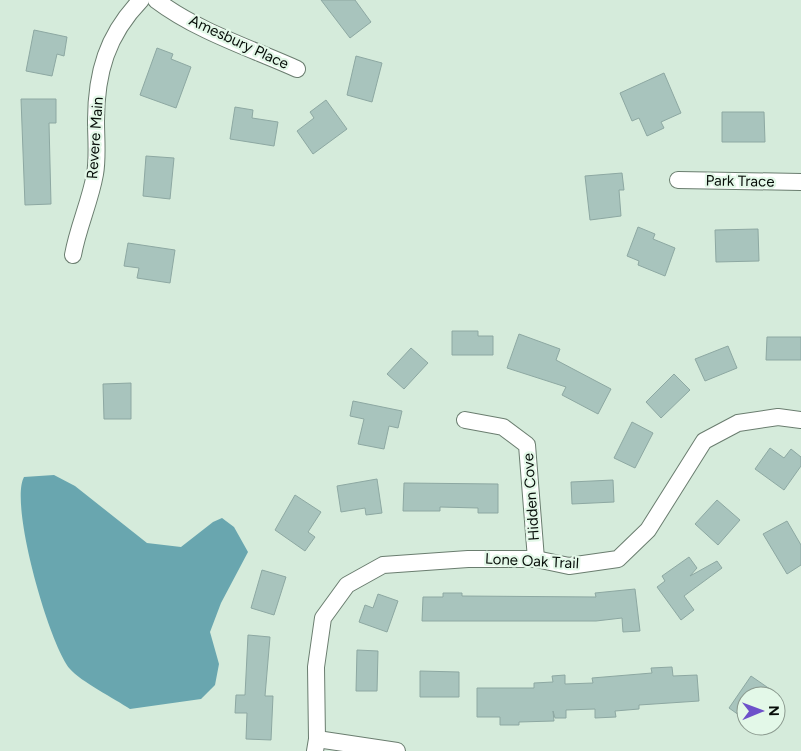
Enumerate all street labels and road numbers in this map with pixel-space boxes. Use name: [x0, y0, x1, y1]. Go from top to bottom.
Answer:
street label: Amesbury Place: [186, 11, 292, 73]
street label: Revere Main: [83, 96, 107, 180]
street label: Park Trace: [705, 171, 775, 191]
street label: Hidden Cove: [519, 453, 543, 541]
street label: Lone Oak Trail: [485, 550, 579, 572]

